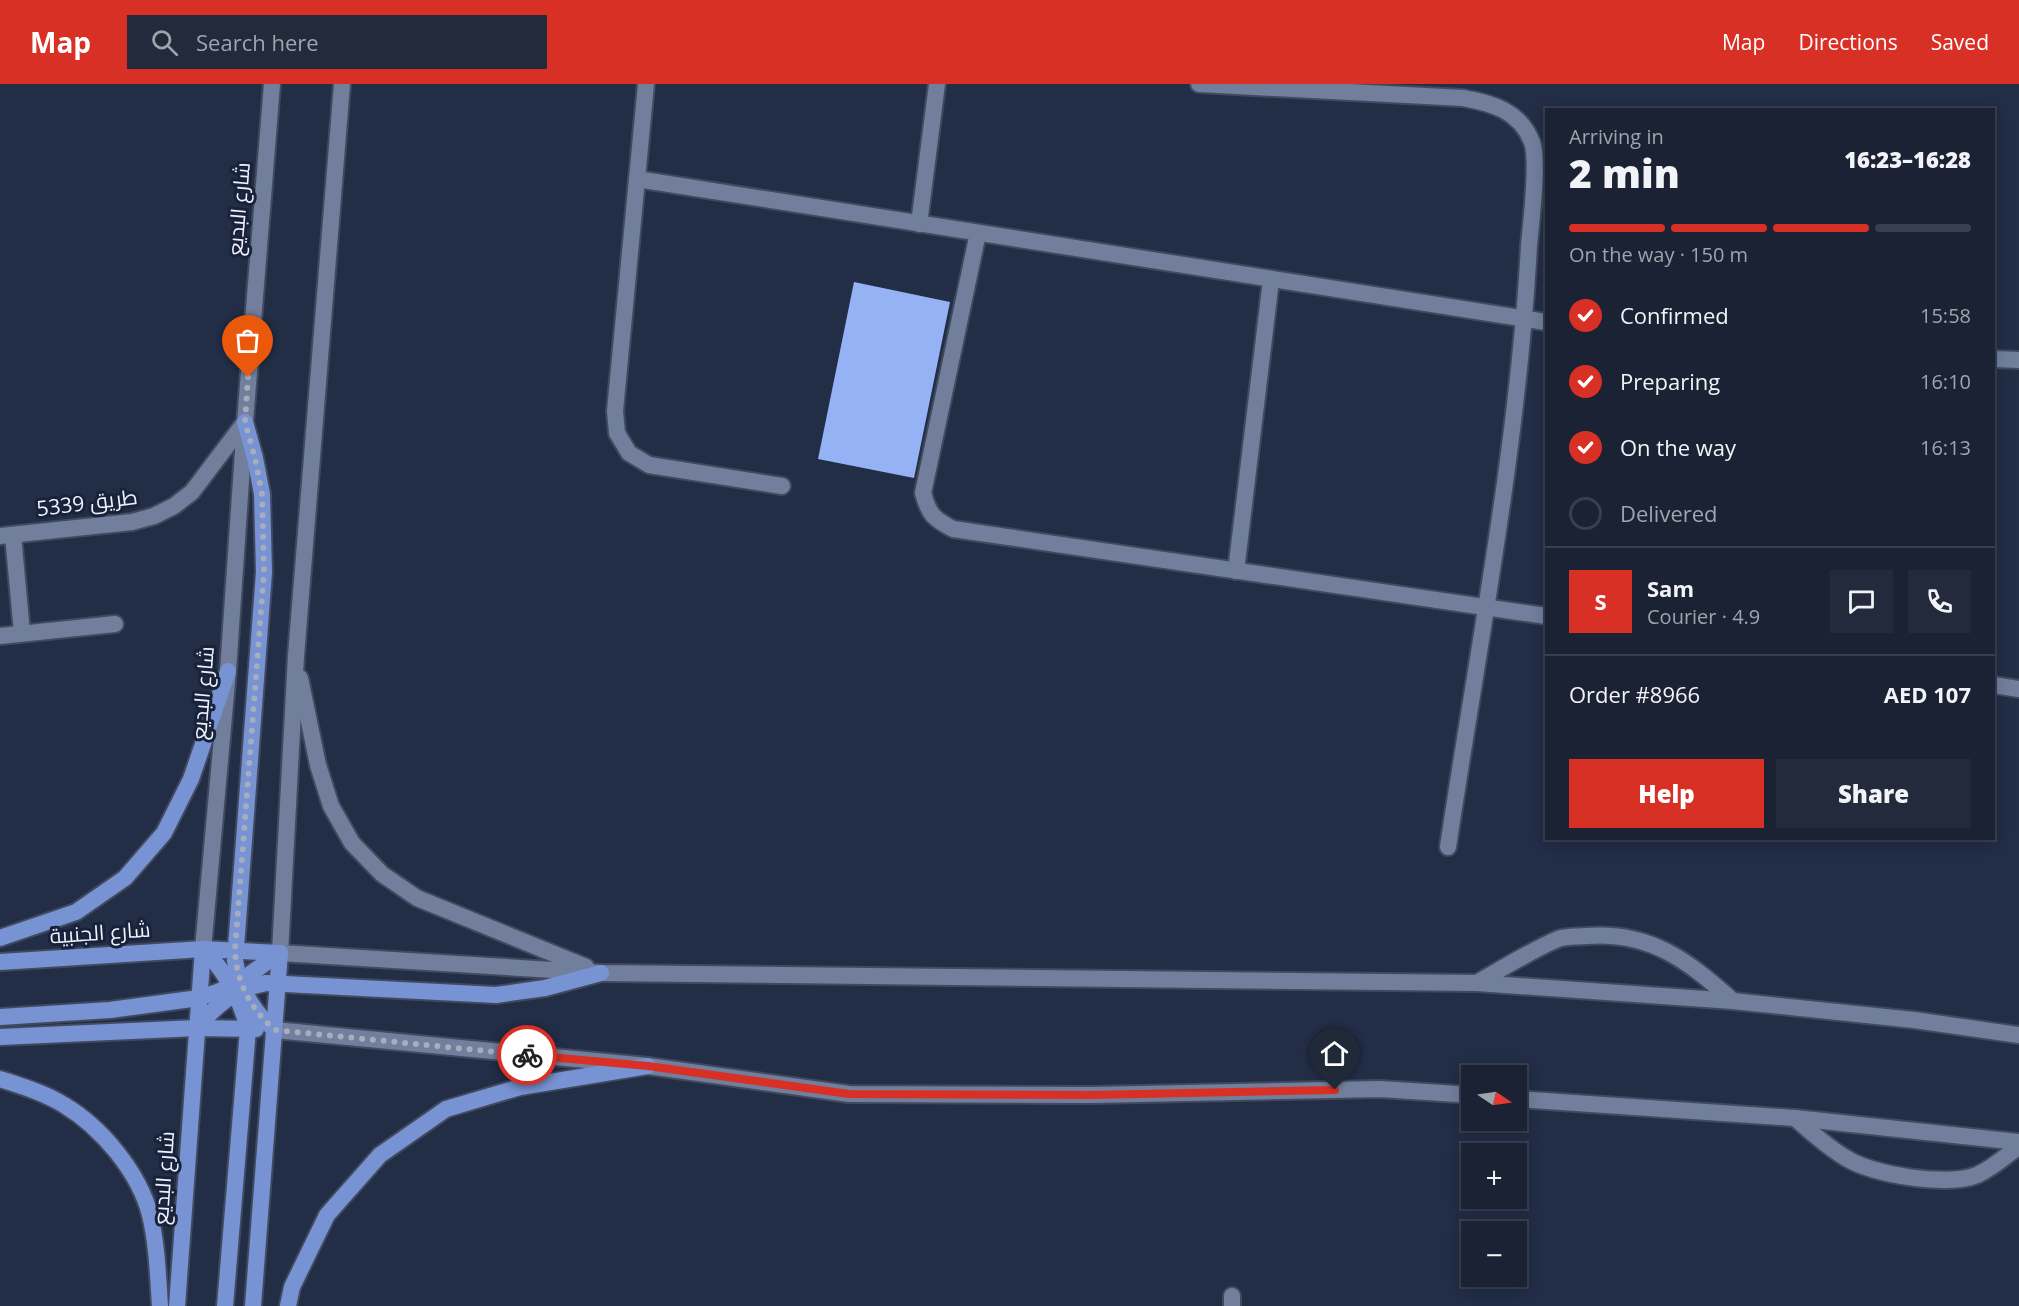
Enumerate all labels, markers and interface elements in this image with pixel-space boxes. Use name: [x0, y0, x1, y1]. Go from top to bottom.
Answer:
search box: [127, 15, 547, 69]
text: Map: [30, 23, 91, 61]
icon: search: [148, 26, 181, 59]
text: Search here: [196, 27, 319, 57]
text: Map: [1722, 28, 1765, 56]
text: Directions: [1798, 28, 1898, 56]
text: Saved: [1931, 28, 1989, 56]
text: Arriving in: [1569, 123, 1664, 150]
text: 16:23–16:28: [1844, 144, 1971, 174]
text: 2 min: [1569, 146, 1680, 199]
street label: شارع البديع: [220, 161, 257, 257]
text: On the way · 150 m: [1569, 241, 1748, 268]
icon: check: [1569, 299, 1602, 332]
text: Confirmed: [1620, 300, 1729, 330]
text: 15:58: [1920, 302, 1971, 329]
pin: [222, 315, 273, 377]
icon: bag: [231, 324, 264, 357]
icon: check: [1569, 365, 1602, 398]
text: Preparing: [1620, 366, 1720, 396]
text: 16:10: [1920, 368, 1971, 395]
icon: check: [1569, 431, 1602, 464]
text: On the way: [1620, 432, 1736, 462]
text: 16:13: [1920, 434, 1971, 461]
street label: طريق 5339: [35, 482, 139, 522]
text: Delivered: [1620, 498, 1718, 528]
button: chat: [1830, 570, 1893, 633]
button: phone: [1908, 570, 1971, 633]
text: Sam: [1647, 573, 1694, 603]
text: S: [1594, 586, 1607, 616]
text: Courier · 4.9: [1647, 603, 1760, 630]
street label: شارع البديع: [184, 645, 221, 741]
text: Order #8966: [1569, 679, 1700, 709]
text: AED 107: [1884, 679, 1971, 709]
button: Help: [1569, 759, 1764, 828]
button: Share: [1776, 759, 1971, 828]
street label: شارع الجنبية: [49, 915, 151, 950]
courier: [497, 1025, 557, 1085]
pin: [1309, 1028, 1360, 1090]
icon: home: [1318, 1037, 1351, 1070]
icon: bike: [511, 1039, 544, 1072]
north arrow: [1461, 1065, 1527, 1131]
map controls: [1461, 1065, 1527, 1287]
street label: شارع البديع: [146, 1130, 181, 1226]
button: +: [1461, 1143, 1527, 1209]
button: −: [1461, 1221, 1527, 1287]

